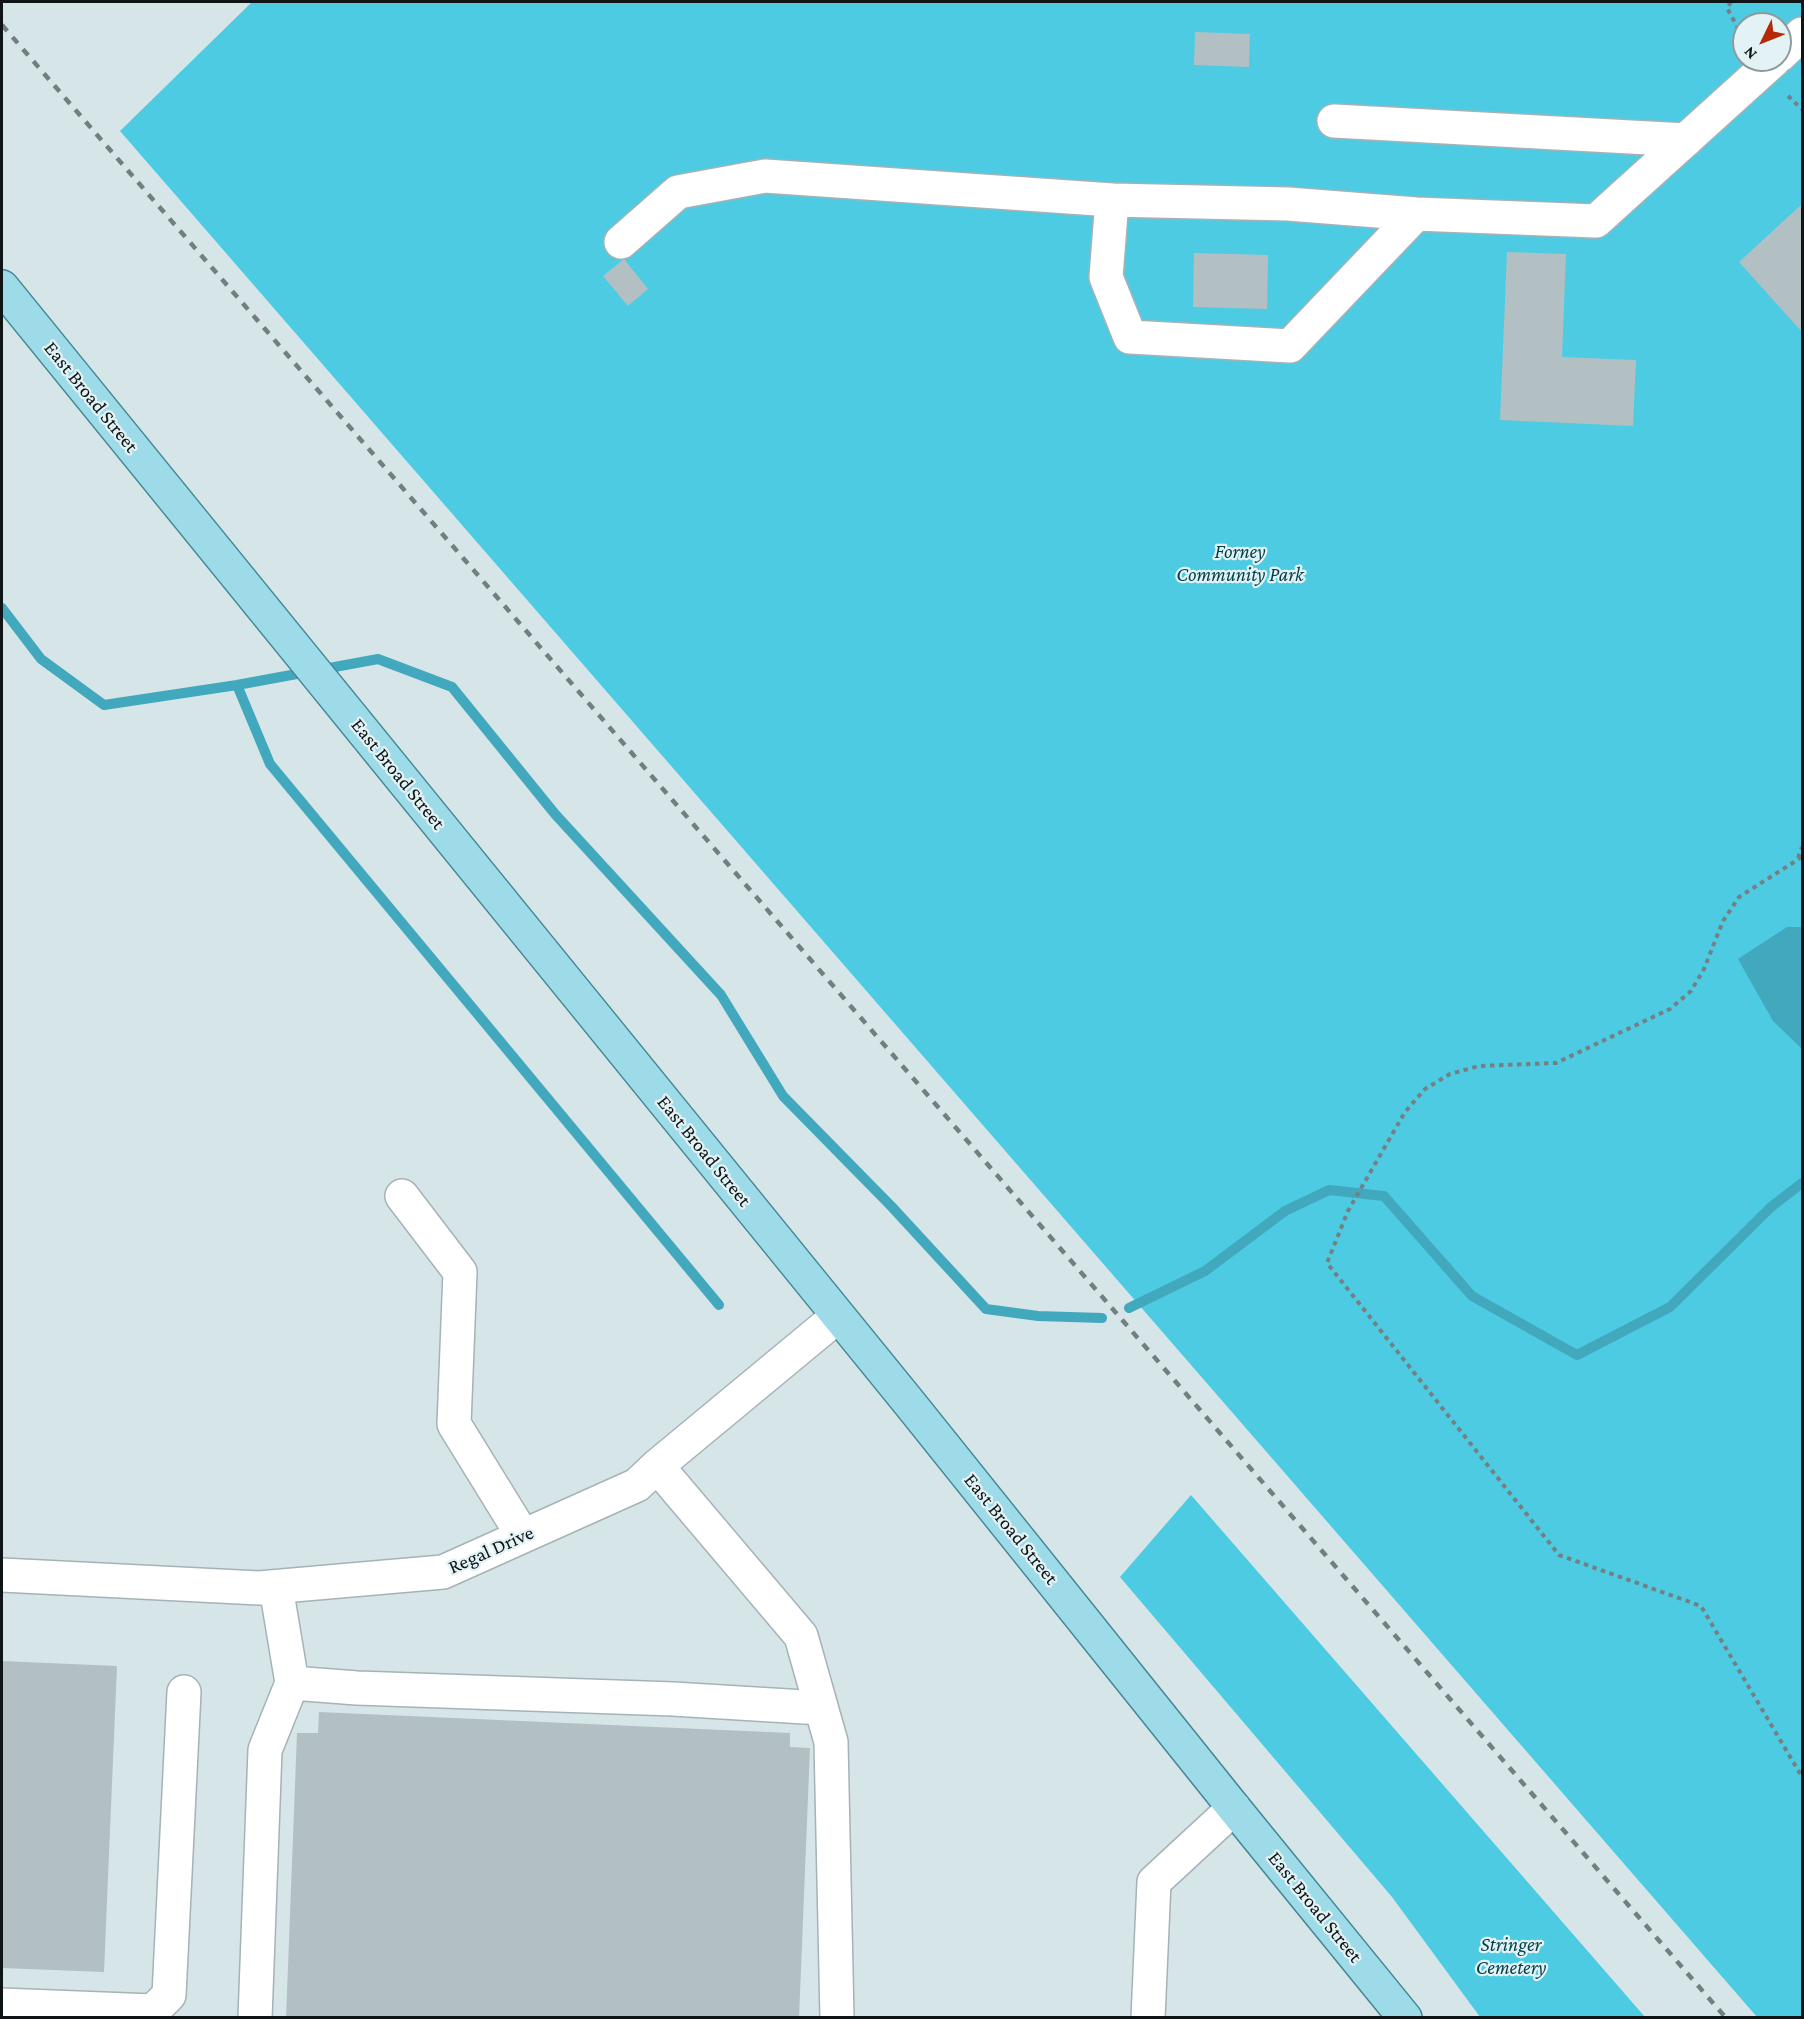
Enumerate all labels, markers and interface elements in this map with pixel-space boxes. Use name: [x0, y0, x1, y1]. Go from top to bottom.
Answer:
north arrow: [1732, 12, 1792, 72]
text: N: [1740, 43, 1760, 63]
street label: East Broad Street: [39, 336, 143, 458]
park label: Forney Community Park: [1176, 540, 1304, 587]
street label: East Broad Street: [346, 713, 450, 835]
street label: East Broad Street: [652, 1090, 756, 1212]
street label: East Broad Street: [959, 1468, 1063, 1590]
street label: Regal Drive: [445, 1521, 537, 1579]
street label: East Broad Street: [1263, 1846, 1367, 1968]
park label: Stringer Cemetery: [1476, 1933, 1546, 1980]

